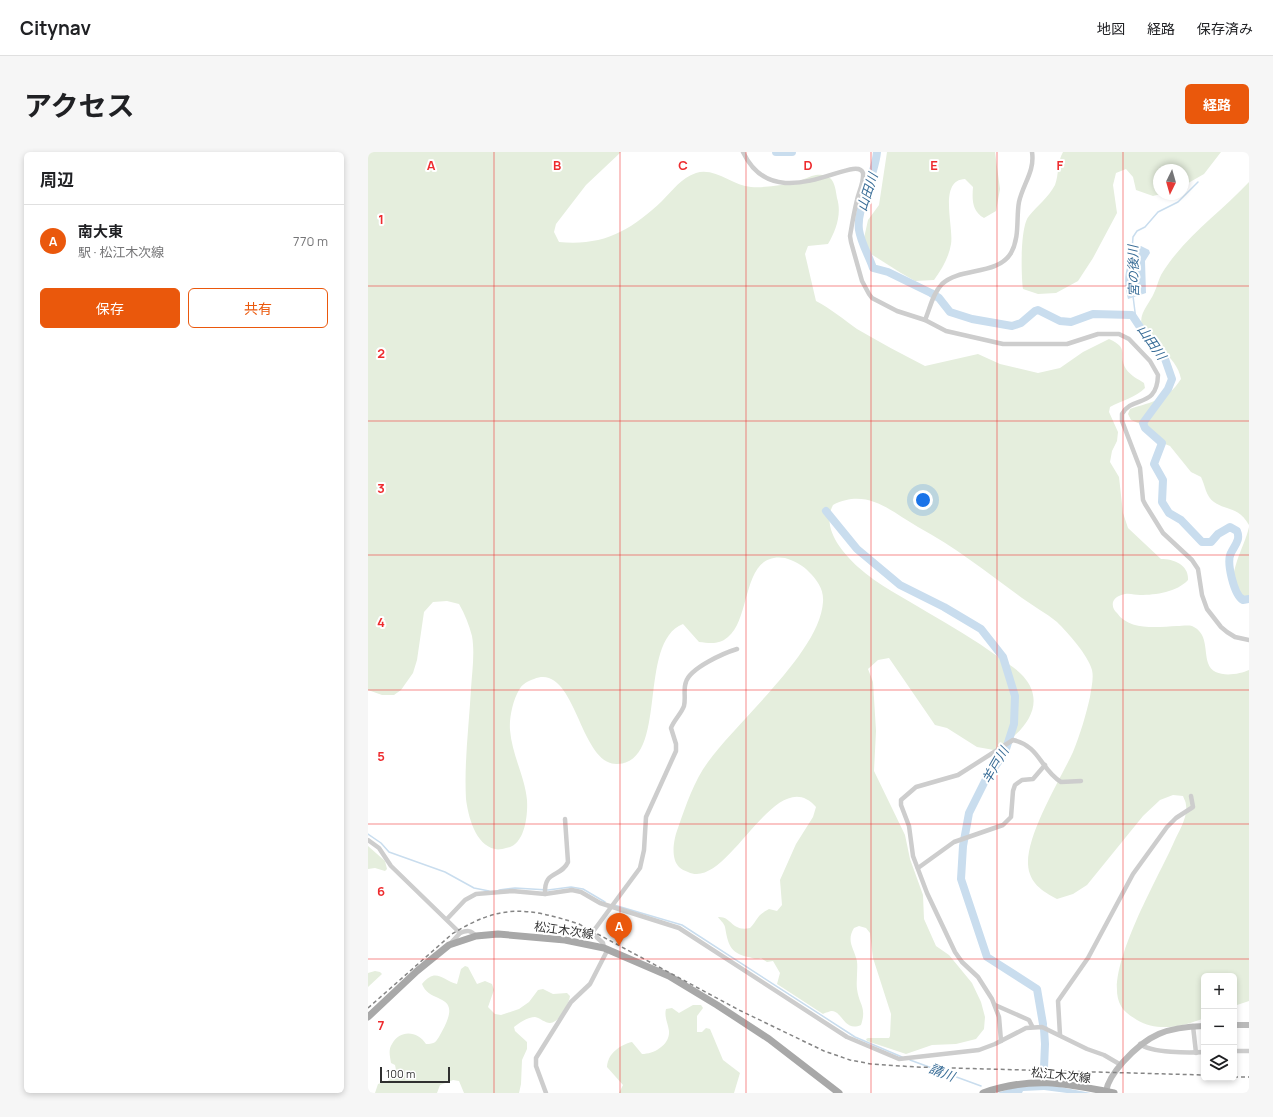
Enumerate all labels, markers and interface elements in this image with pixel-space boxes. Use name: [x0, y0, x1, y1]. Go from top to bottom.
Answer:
text: Citynav: [20, 15, 91, 41]
text: 地図: [1097, 19, 1125, 38]
text: 経路: [1147, 19, 1175, 38]
text: 保存済み: [1197, 19, 1253, 38]
button: 経路: [1185, 84, 1249, 124]
text: アクセス: [24, 86, 135, 124]
text: A: [427, 156, 436, 174]
text: B: [553, 156, 561, 174]
text: C: [678, 156, 688, 174]
text: D: [803, 156, 813, 174]
text: E: [930, 156, 938, 174]
text: F: [1057, 156, 1064, 174]
north arrow: [1153, 164, 1189, 200]
text: 周辺: [40, 168, 74, 191]
water label: 山田川: [852, 169, 882, 213]
text: 1: [378, 210, 384, 228]
text: 南大東: [78, 221, 123, 242]
text: A: [49, 232, 57, 250]
text: 770 m: [293, 232, 328, 250]
text: 駅 · 松江木次線: [78, 243, 164, 261]
water label: 宮の後川: [1124, 243, 1142, 297]
button: 保存: [40, 288, 180, 328]
button: 共有: [188, 288, 328, 328]
water label: 山田川: [1133, 321, 1172, 365]
text: 2: [377, 344, 385, 362]
text: 3: [377, 479, 385, 497]
your location: [913, 490, 933, 510]
text: 4: [377, 613, 385, 631]
water label: 羊戸川: [977, 742, 1014, 786]
text: 5: [377, 747, 385, 765]
text: 6: [377, 882, 385, 900]
pin: A: [606, 913, 632, 946]
street label: 松江木次線: [533, 917, 595, 943]
map controls: [1201, 973, 1237, 1081]
button: +: [1201, 973, 1237, 1009]
button: −: [1201, 1009, 1237, 1045]
text: 7: [378, 1016, 385, 1034]
button: layers: [1201, 1045, 1237, 1081]
water label: 請川: [927, 1059, 959, 1086]
street label: 松江木次線: [1030, 1063, 1092, 1087]
scale bar: [380, 1065, 450, 1084]
text: 100 m: [386, 1066, 415, 1081]

